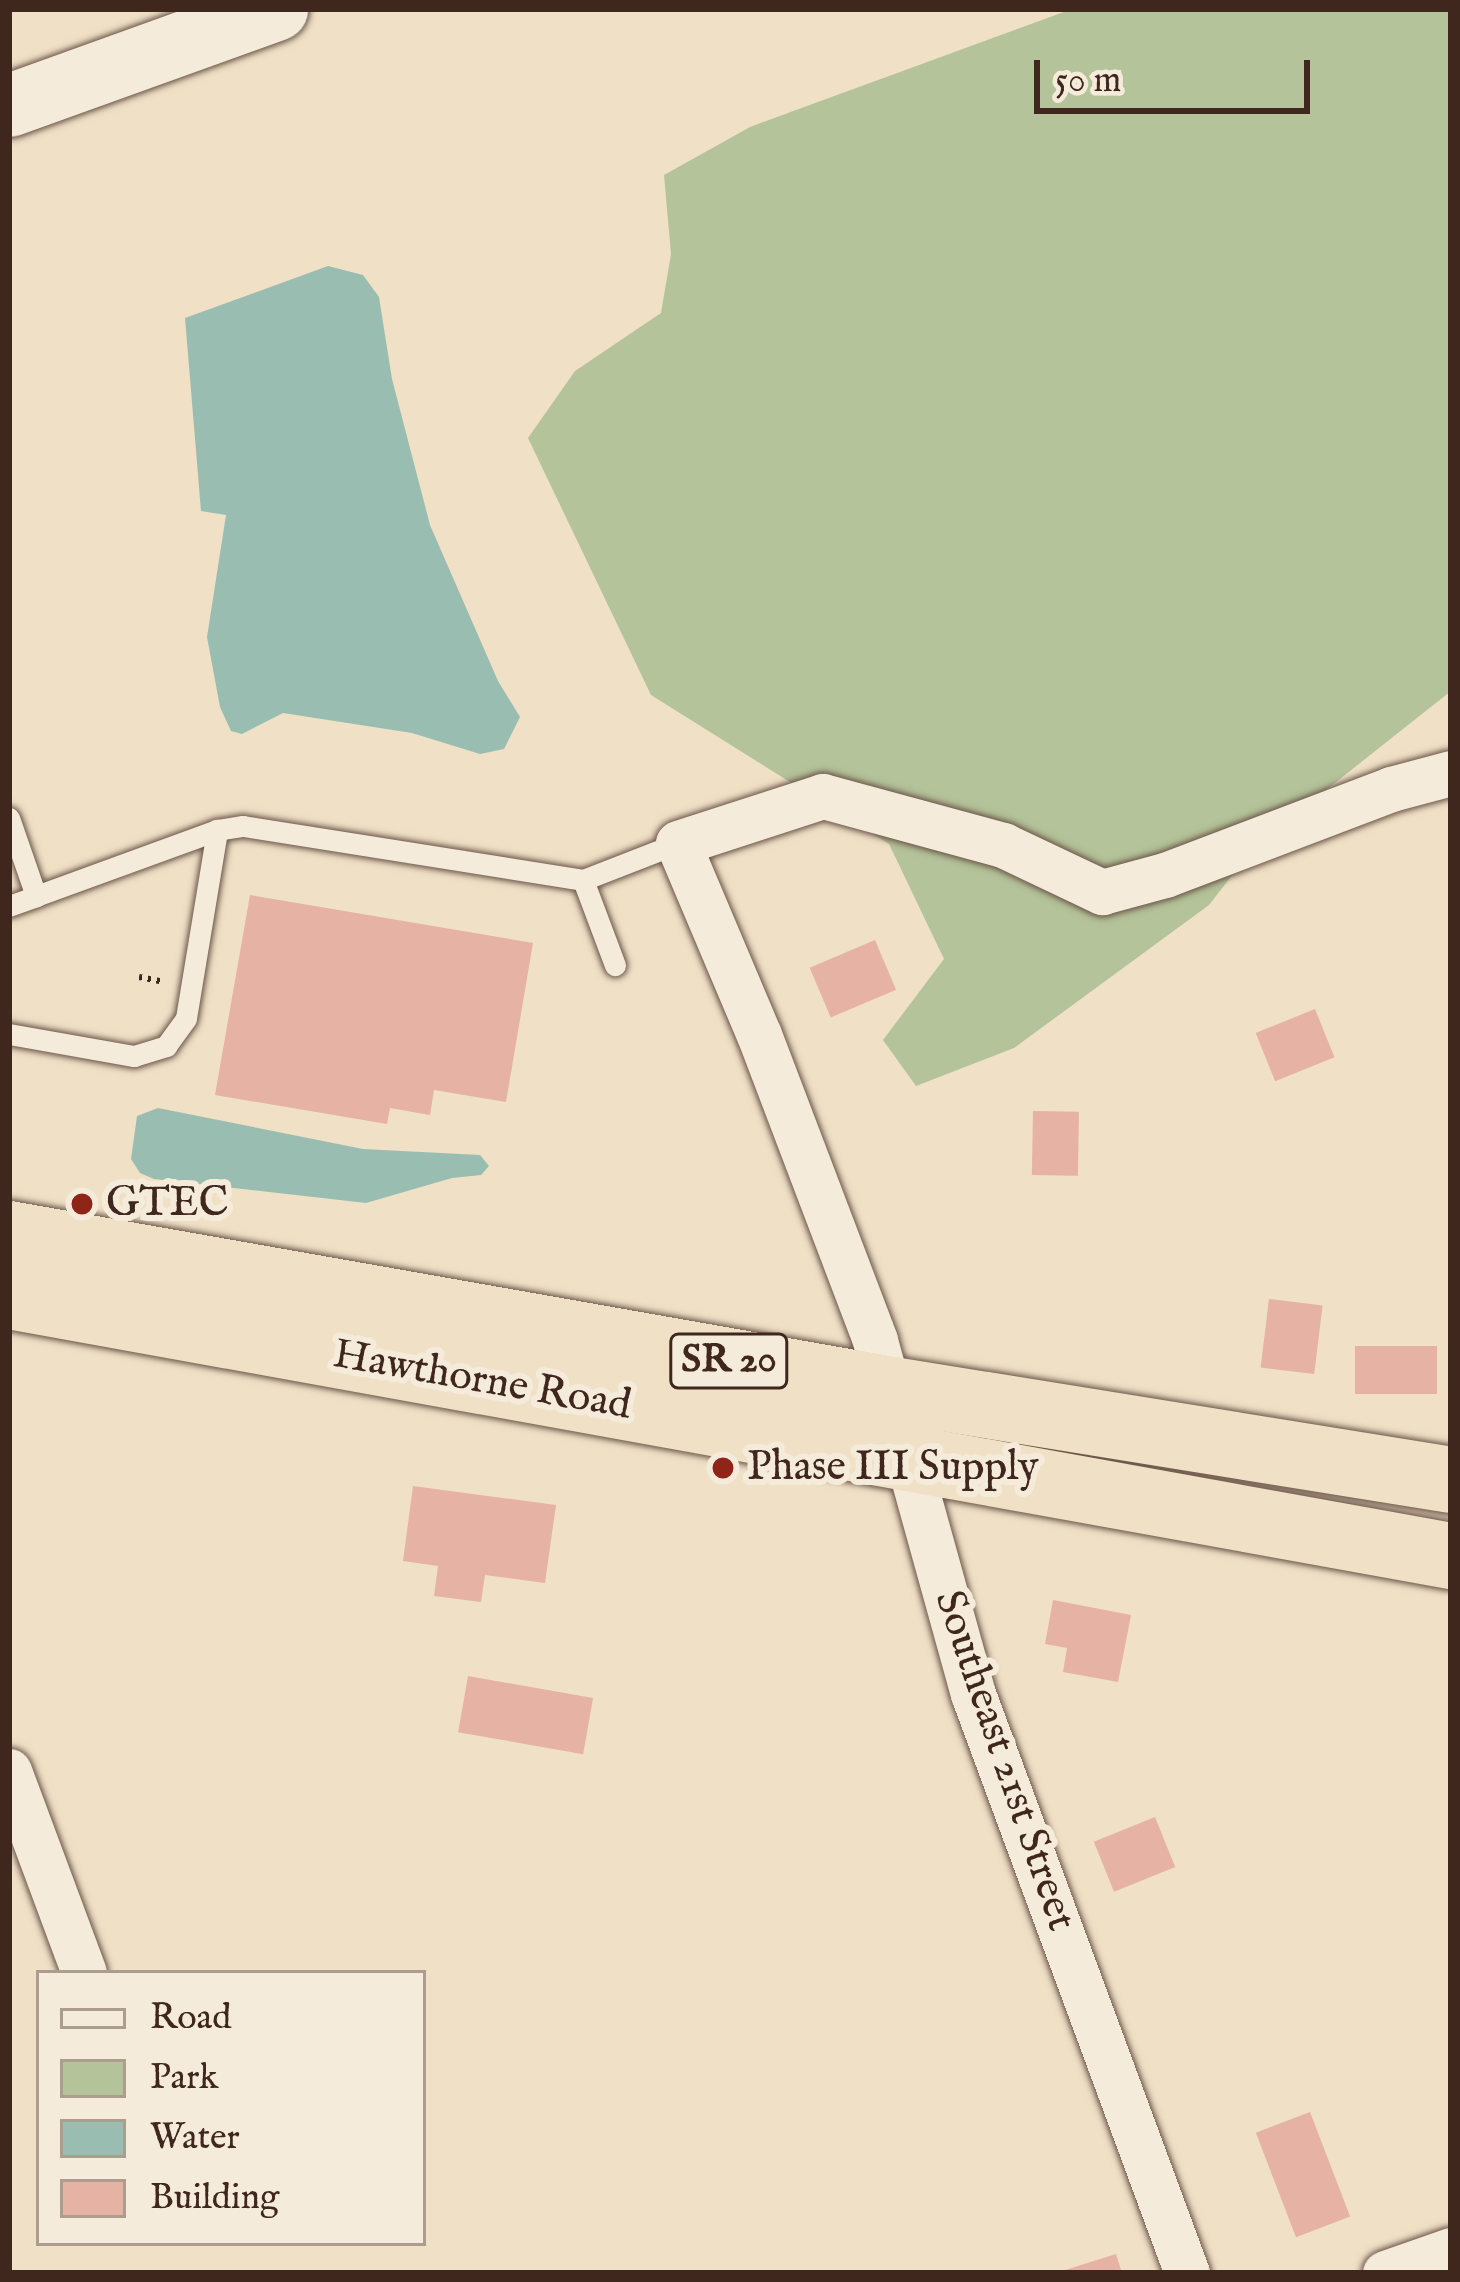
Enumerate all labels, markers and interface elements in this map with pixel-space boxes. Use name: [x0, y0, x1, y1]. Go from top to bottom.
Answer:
scale bar: [1040, 36, 1316, 110]
text: 50 m: [1055, 58, 1121, 104]
place label: GTEC: [106, 1179, 229, 1229]
marker: GTEC: [69, 1191, 95, 1217]
road number: SR 20: [669, 1328, 789, 1394]
street label: Hawthorne Road: [329, 1330, 635, 1432]
place label: Phase III Supply: [747, 1443, 1039, 1493]
marker: Phase III Supply: [710, 1455, 736, 1481]
street label: Southeast 21st Street: [922, 1584, 1086, 1938]
legend: [36, 1970, 426, 2246]
text: Road: [150, 1995, 231, 2041]
text: Park: [150, 2055, 218, 2101]
text: Water: [150, 2115, 240, 2161]
text: Building: [150, 2175, 279, 2221]

